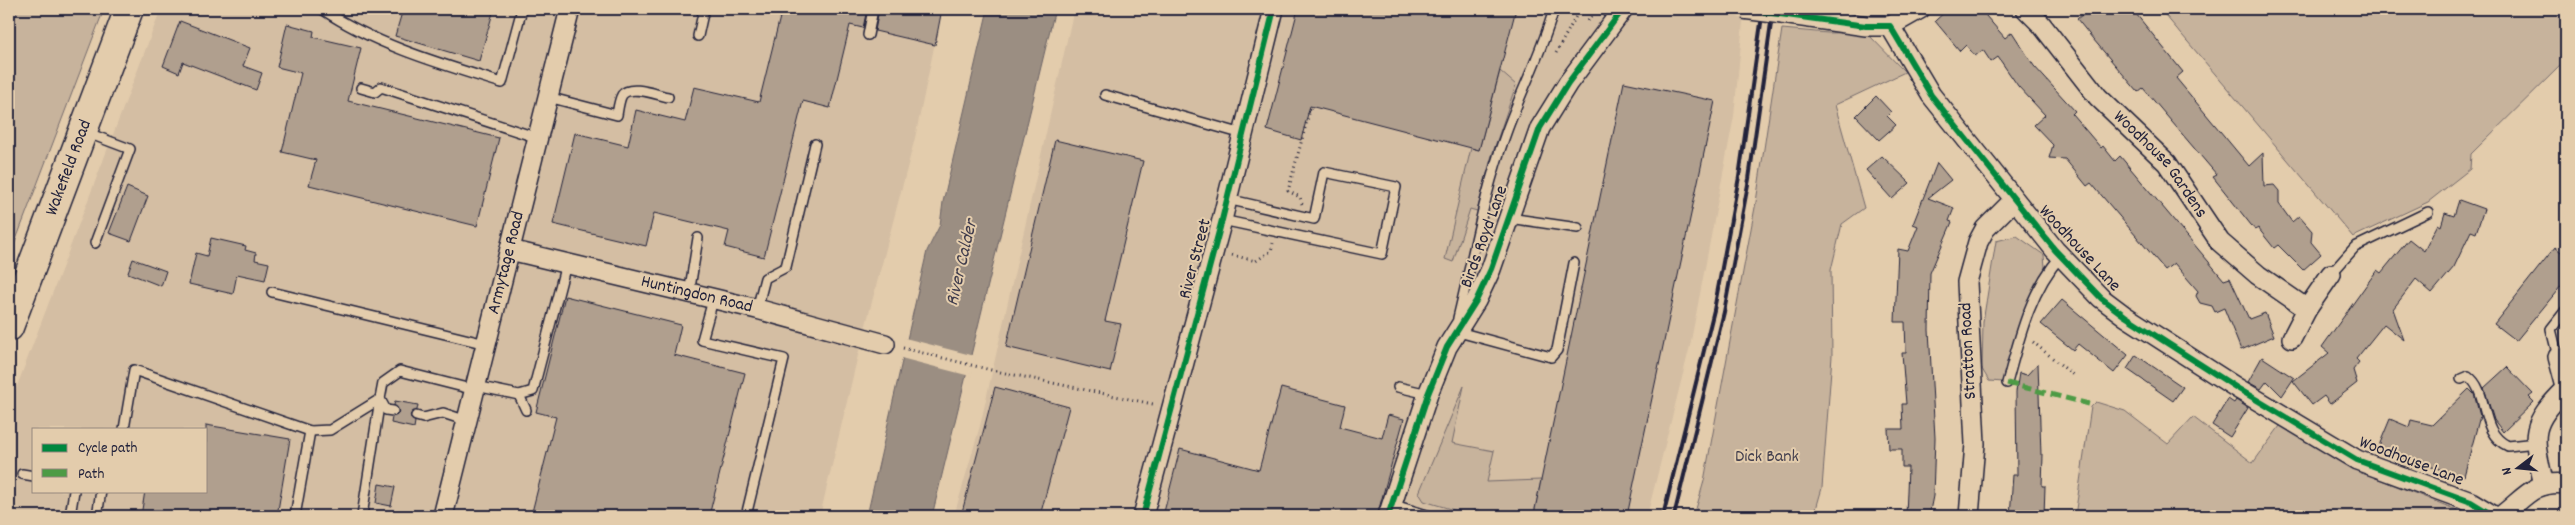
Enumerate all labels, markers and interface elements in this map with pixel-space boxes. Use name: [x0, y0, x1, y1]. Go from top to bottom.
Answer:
street label: Woodhouse Gardens: [2107, 105, 2213, 223]
street label: Wakefield Road: [40, 116, 99, 220]
street label: Birds Royd Lane: [1455, 182, 1515, 292]
street label: Woodhouse Lane: [2032, 200, 2126, 298]
street label: Armytage Road: [482, 209, 531, 317]
water label: River Calder: [940, 215, 986, 309]
street label: River Street: [1173, 216, 1219, 302]
street label: Huntingdon Road: [638, 269, 755, 320]
street label: Stratton Road: [1954, 302, 1984, 400]
legend: [32, 428, 208, 492]
street label: Woodhouse Lane: [2355, 431, 2467, 493]
text: Cycle path: [78, 438, 138, 460]
north arrow: [2492, 442, 2542, 492]
park label: Dick Bank: [1735, 445, 1799, 470]
text: Path: [78, 464, 104, 486]
text: N: [2497, 465, 2518, 477]

